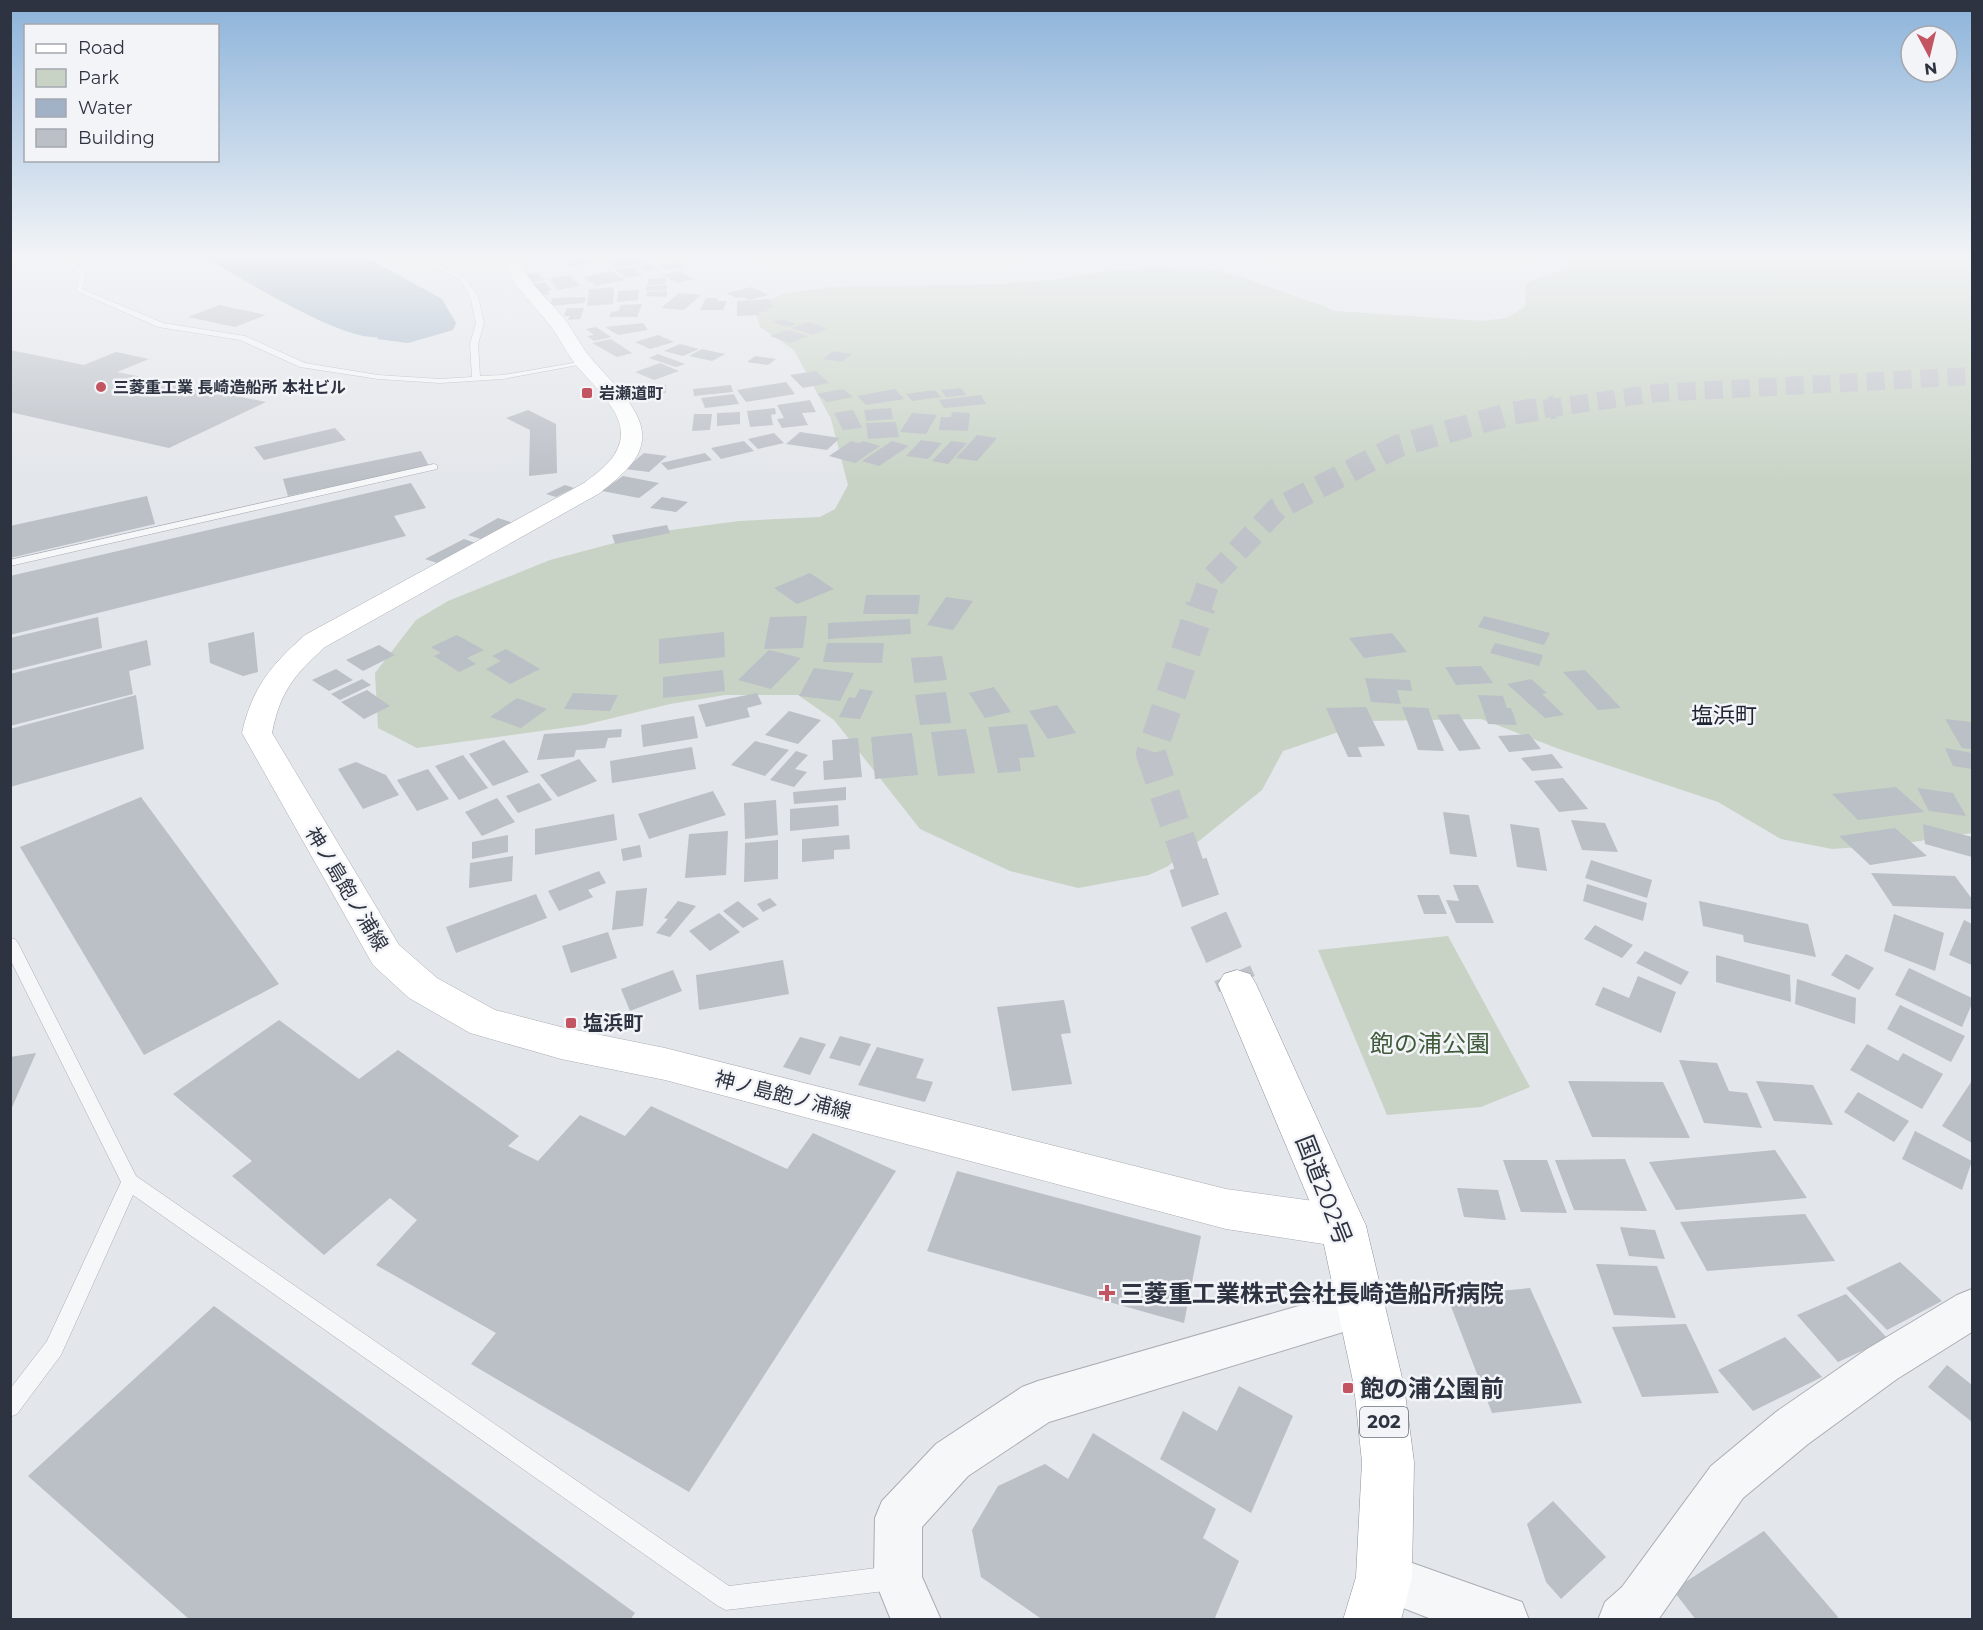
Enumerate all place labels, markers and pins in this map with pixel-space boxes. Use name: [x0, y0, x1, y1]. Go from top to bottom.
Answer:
place label: 三菱重工業 長崎造船所 本社ビル: [113, 378, 346, 397]
marker: 三菱重工業 長崎造船所 本社ビル: [94, 380, 108, 394]
place label: 岩瀬道町: [599, 384, 663, 403]
marker: 岩瀬道町: [580, 386, 594, 400]
place label: 塩浜町: [583, 1011, 643, 1035]
marker: 塩浜町: [564, 1016, 578, 1030]
place label: 三菱重工業株式会社長崎造船所病院: [1120, 1279, 1504, 1308]
marker: 三菱重工業株式会社長崎造船所病院: [1098, 1284, 1116, 1302]
place label: 飽の浦公園前: [1360, 1374, 1504, 1403]
marker: 飽の浦公園前: [1341, 1381, 1355, 1395]

